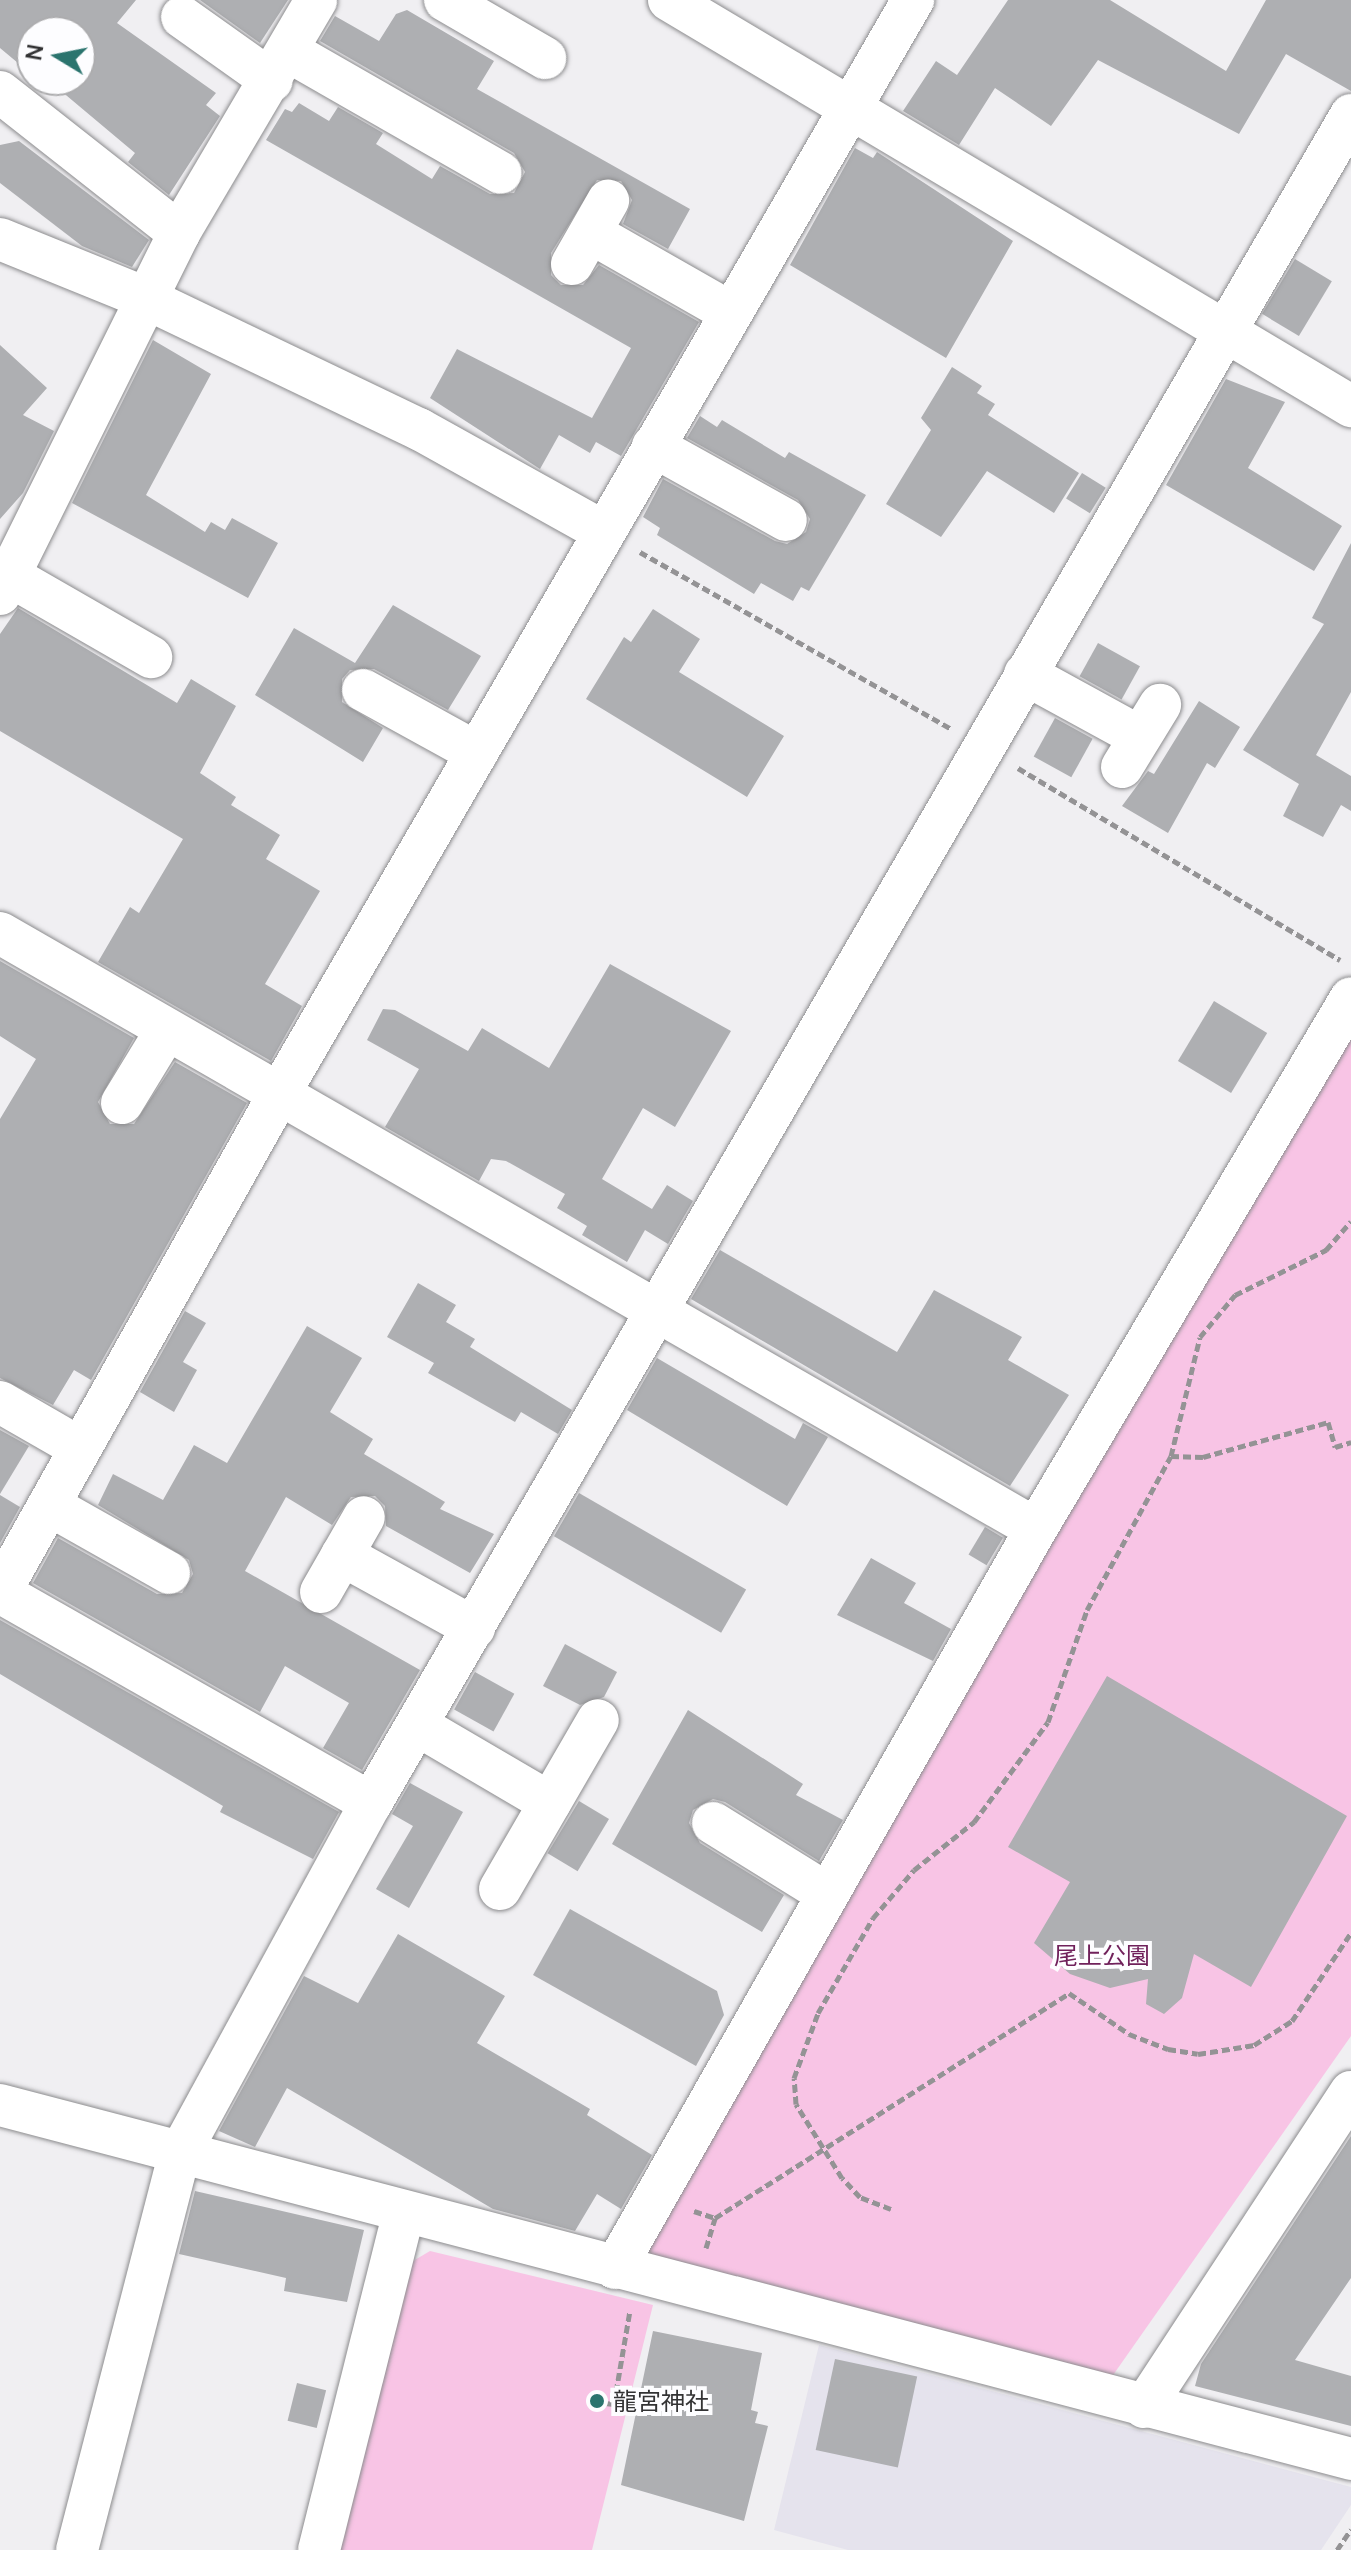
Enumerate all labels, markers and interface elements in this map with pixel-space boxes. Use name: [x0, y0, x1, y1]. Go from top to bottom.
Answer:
north arrow: [16, 16, 96, 96]
text: N: [18, 42, 50, 63]
park label: 尾上公園: [1054, 1941, 1150, 1969]
place label: 龍宮神社: [613, 2387, 709, 2415]
marker: 龍宮神社: [588, 2392, 606, 2410]

